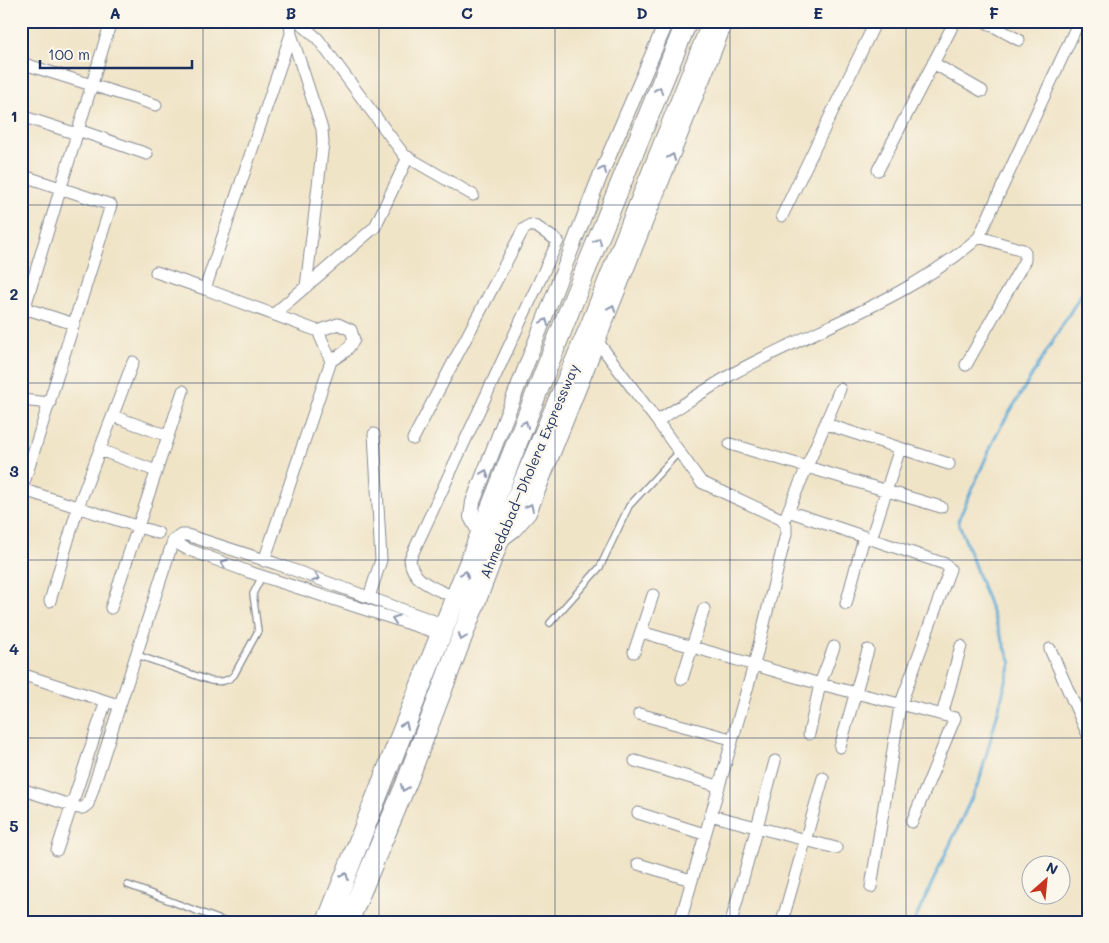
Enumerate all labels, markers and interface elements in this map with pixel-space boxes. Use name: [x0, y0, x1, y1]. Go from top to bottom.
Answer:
text: A: [109, 2, 121, 23]
text: B: [286, 2, 296, 23]
text: C: [461, 2, 473, 23]
text: D: [636, 2, 648, 23]
text: E: [813, 2, 823, 23]
text: F: [989, 2, 999, 23]
scale bar: [40, 38, 192, 70]
text: 100 m: [48, 44, 90, 64]
one-way arrow: [653, 86, 663, 95]
text: 1: [10, 105, 18, 126]
one-way arrow: [666, 153, 677, 162]
one-way arrow: [596, 166, 607, 175]
one-way arrow: [591, 237, 602, 246]
text: 2: [10, 283, 19, 304]
one-way arrow: [605, 304, 616, 313]
one-way arrow: [539, 318, 549, 327]
street label: Ahmedabad–Dholera Expressway: [475, 361, 583, 581]
one-way arrow: [518, 420, 529, 429]
text: 3: [9, 460, 19, 481]
one-way arrow: [479, 469, 489, 478]
one-way arrow: [524, 503, 535, 512]
one-way arrow: [220, 559, 229, 569]
one-way arrow: [459, 571, 469, 579]
one-way arrow: [311, 572, 319, 582]
one-way arrow: [391, 615, 400, 625]
one-way arrow: [458, 632, 468, 640]
text: 4: [9, 638, 19, 659]
one-way arrow: [399, 722, 409, 730]
one-way arrow: [399, 783, 410, 792]
text: 5: [9, 815, 19, 836]
north arrow: [1022, 856, 1072, 906]
text: N: [1043, 857, 1061, 879]
one-way arrow: [339, 873, 349, 881]

